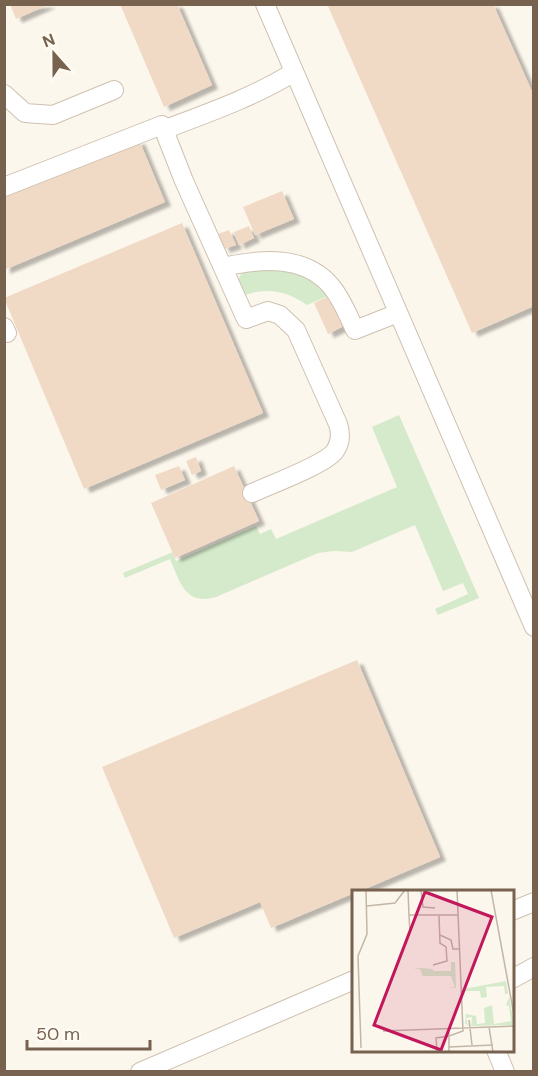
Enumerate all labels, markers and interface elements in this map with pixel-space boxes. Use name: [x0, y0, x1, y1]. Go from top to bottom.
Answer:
north arrow: [24, 24, 84, 84]
text: N: [40, 29, 58, 52]
inset map: [352, 890, 514, 1052]
scale bar: [27, 1013, 150, 1051]
text: 50 m: [36, 1022, 80, 1046]

